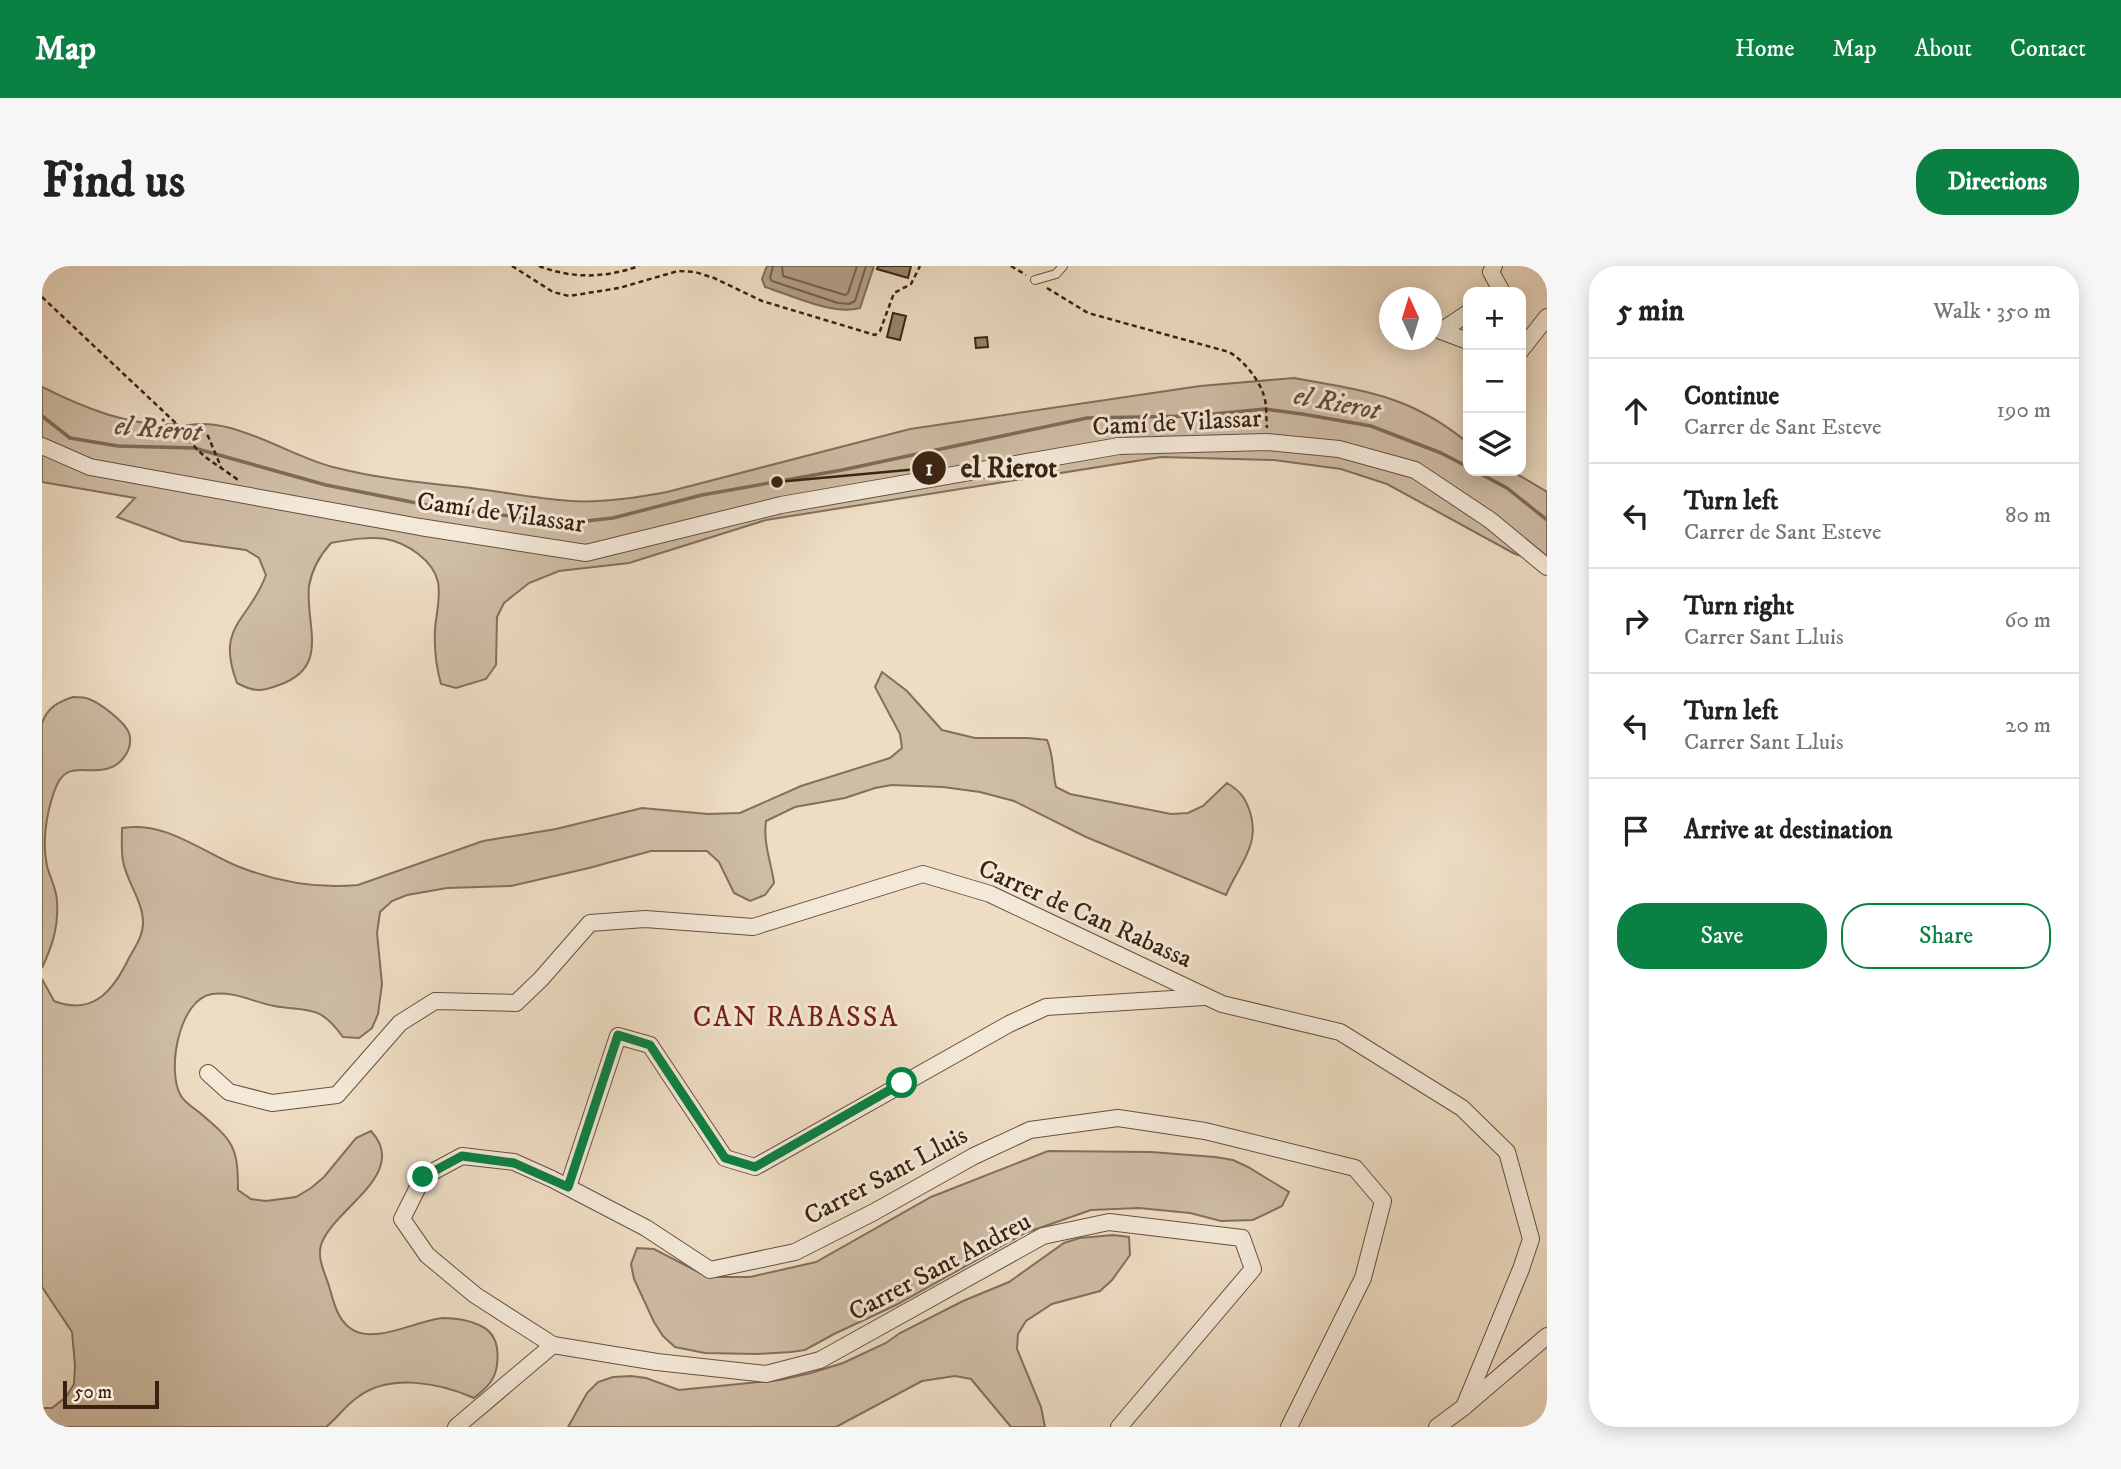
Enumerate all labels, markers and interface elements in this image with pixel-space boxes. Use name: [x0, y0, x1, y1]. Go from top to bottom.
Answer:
text: Map: [35, 29, 96, 70]
text: Home: [1735, 34, 1794, 64]
text: Map: [1832, 34, 1877, 64]
text: About: [1915, 34, 1972, 64]
text: Contact: [2010, 34, 2086, 64]
button: Directions: [1916, 149, 2079, 215]
text: Find us: [42, 151, 185, 213]
north arrow: [1379, 287, 1442, 350]
map controls: [1463, 287, 1526, 476]
button: +: [1463, 287, 1526, 350]
text: 5 min: [1617, 293, 1684, 330]
text: Walk · 350 m: [1933, 297, 2051, 326]
button: −: [1463, 350, 1526, 413]
water label: el Rierot: [1291, 378, 1385, 429]
text: Continue: [1684, 380, 1779, 413]
icon: ahead: [1617, 392, 1655, 430]
text: 190 m: [1997, 396, 2051, 425]
street label: Camí de Vilassar: [1092, 402, 1263, 444]
water label: el Rierot: [113, 408, 205, 450]
button: layers: [1463, 413, 1526, 476]
text: Carrer de Sant Esteve: [1684, 413, 1882, 442]
callout: el Rierot: [912, 443, 1071, 492]
text: el Rierot: [961, 451, 1057, 486]
text: 1: [925, 456, 933, 482]
street label: Camí de Vilassar: [415, 485, 587, 541]
text: Turn left: [1684, 485, 1778, 518]
icon: left: [1617, 497, 1655, 535]
text: 80 m: [2005, 501, 2051, 530]
text: Carrer de Sant Esteve: [1684, 518, 1882, 547]
text: Turn right: [1684, 590, 1794, 623]
icon: right: [1617, 602, 1655, 640]
text: 60 m: [2004, 606, 2051, 635]
text: Carrer Sant Lluis: [1684, 623, 1844, 652]
text: Turn left: [1684, 695, 1778, 728]
icon: left: [1617, 707, 1655, 745]
text: 20 m: [2005, 711, 2051, 740]
text: Carrer Sant Lluis: [1684, 728, 1844, 757]
icon: arrive: [1617, 812, 1655, 850]
text: Arrive at destination: [1684, 814, 1893, 847]
street label: Carrer de Can Rabassa: [973, 852, 1197, 976]
button: Save: [1617, 903, 1827, 969]
button: Share: [1841, 903, 2051, 969]
district label: CAN RABASSA: [693, 1000, 899, 1035]
route start: [886, 1067, 917, 1098]
street label: Carrer Sant Lluis: [799, 1119, 973, 1233]
route end: [407, 1161, 438, 1192]
street label: Carrer Sant Andreu: [843, 1205, 1037, 1329]
scale bar: [63, 1378, 159, 1410]
text: 50 m: [74, 1381, 112, 1404]

